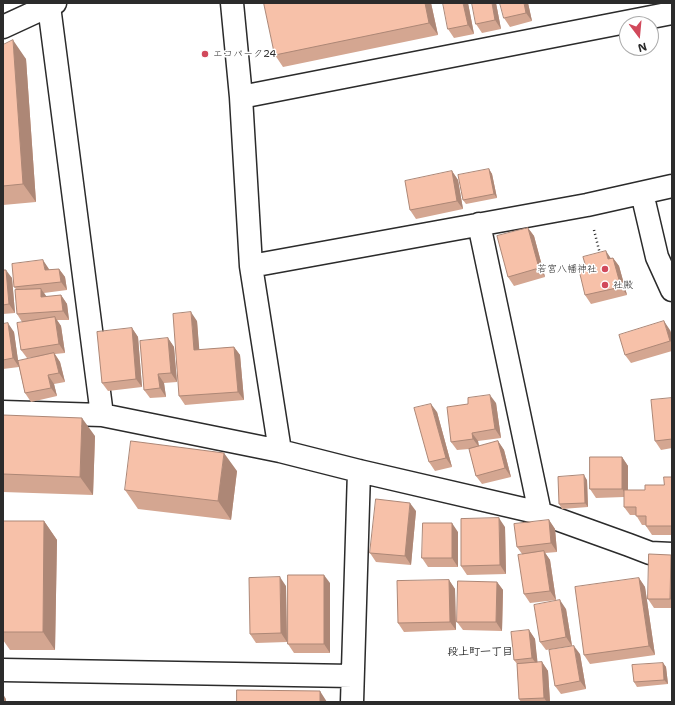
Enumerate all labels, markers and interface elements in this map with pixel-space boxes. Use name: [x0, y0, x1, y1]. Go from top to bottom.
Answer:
north arrow: [619, 16, 659, 56]
text: N: [636, 39, 648, 55]
place label: エコパーク24: [213, 48, 276, 60]
marker: エコパーク24: [200, 49, 210, 59]
place label: 若宮八幡神社: [537, 263, 597, 275]
marker: 若宮八幡神社: [600, 264, 610, 274]
place label: 社殿: [613, 279, 633, 291]
marker: 社殿: [600, 280, 610, 290]
district label: 段上町一丁目: [447, 645, 513, 659]

